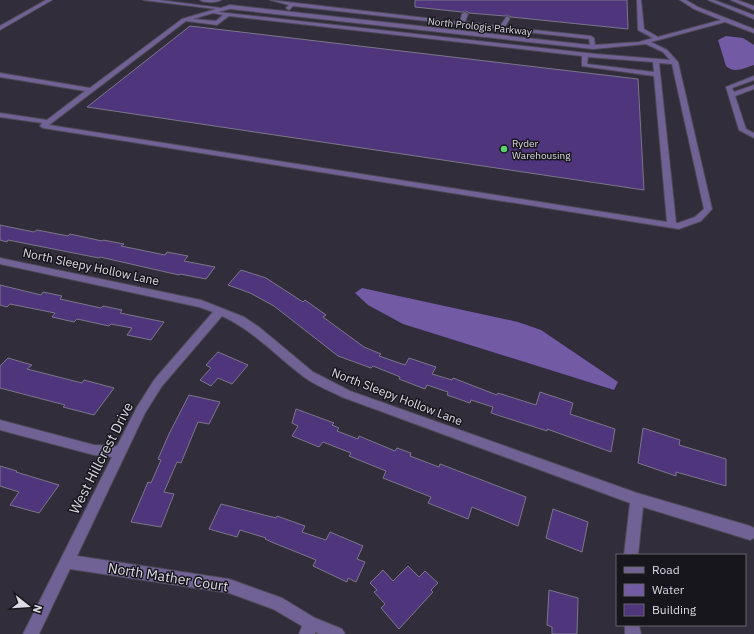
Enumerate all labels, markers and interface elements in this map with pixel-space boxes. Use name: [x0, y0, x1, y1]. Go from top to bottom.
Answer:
street label: North Prologis Parkway: [427, 15, 533, 38]
place label: Ryder Warehousing: [512, 137, 571, 162]
marker: Ryder Warehousing: [499, 144, 509, 154]
street label: North Sleepy Hollow Lane: [22, 245, 161, 288]
street label: North Sleepy Hollow Lane: [330, 365, 465, 429]
street label: West Hillcrest Drive: [65, 399, 137, 517]
legend: [616, 554, 746, 626]
street label: North Mather Court: [107, 559, 230, 595]
text: Road: [652, 562, 680, 577]
text: Water: [652, 582, 685, 597]
north arrow: [8, 586, 48, 626]
text: Building: [652, 602, 697, 617]
text: N: [30, 603, 45, 615]

